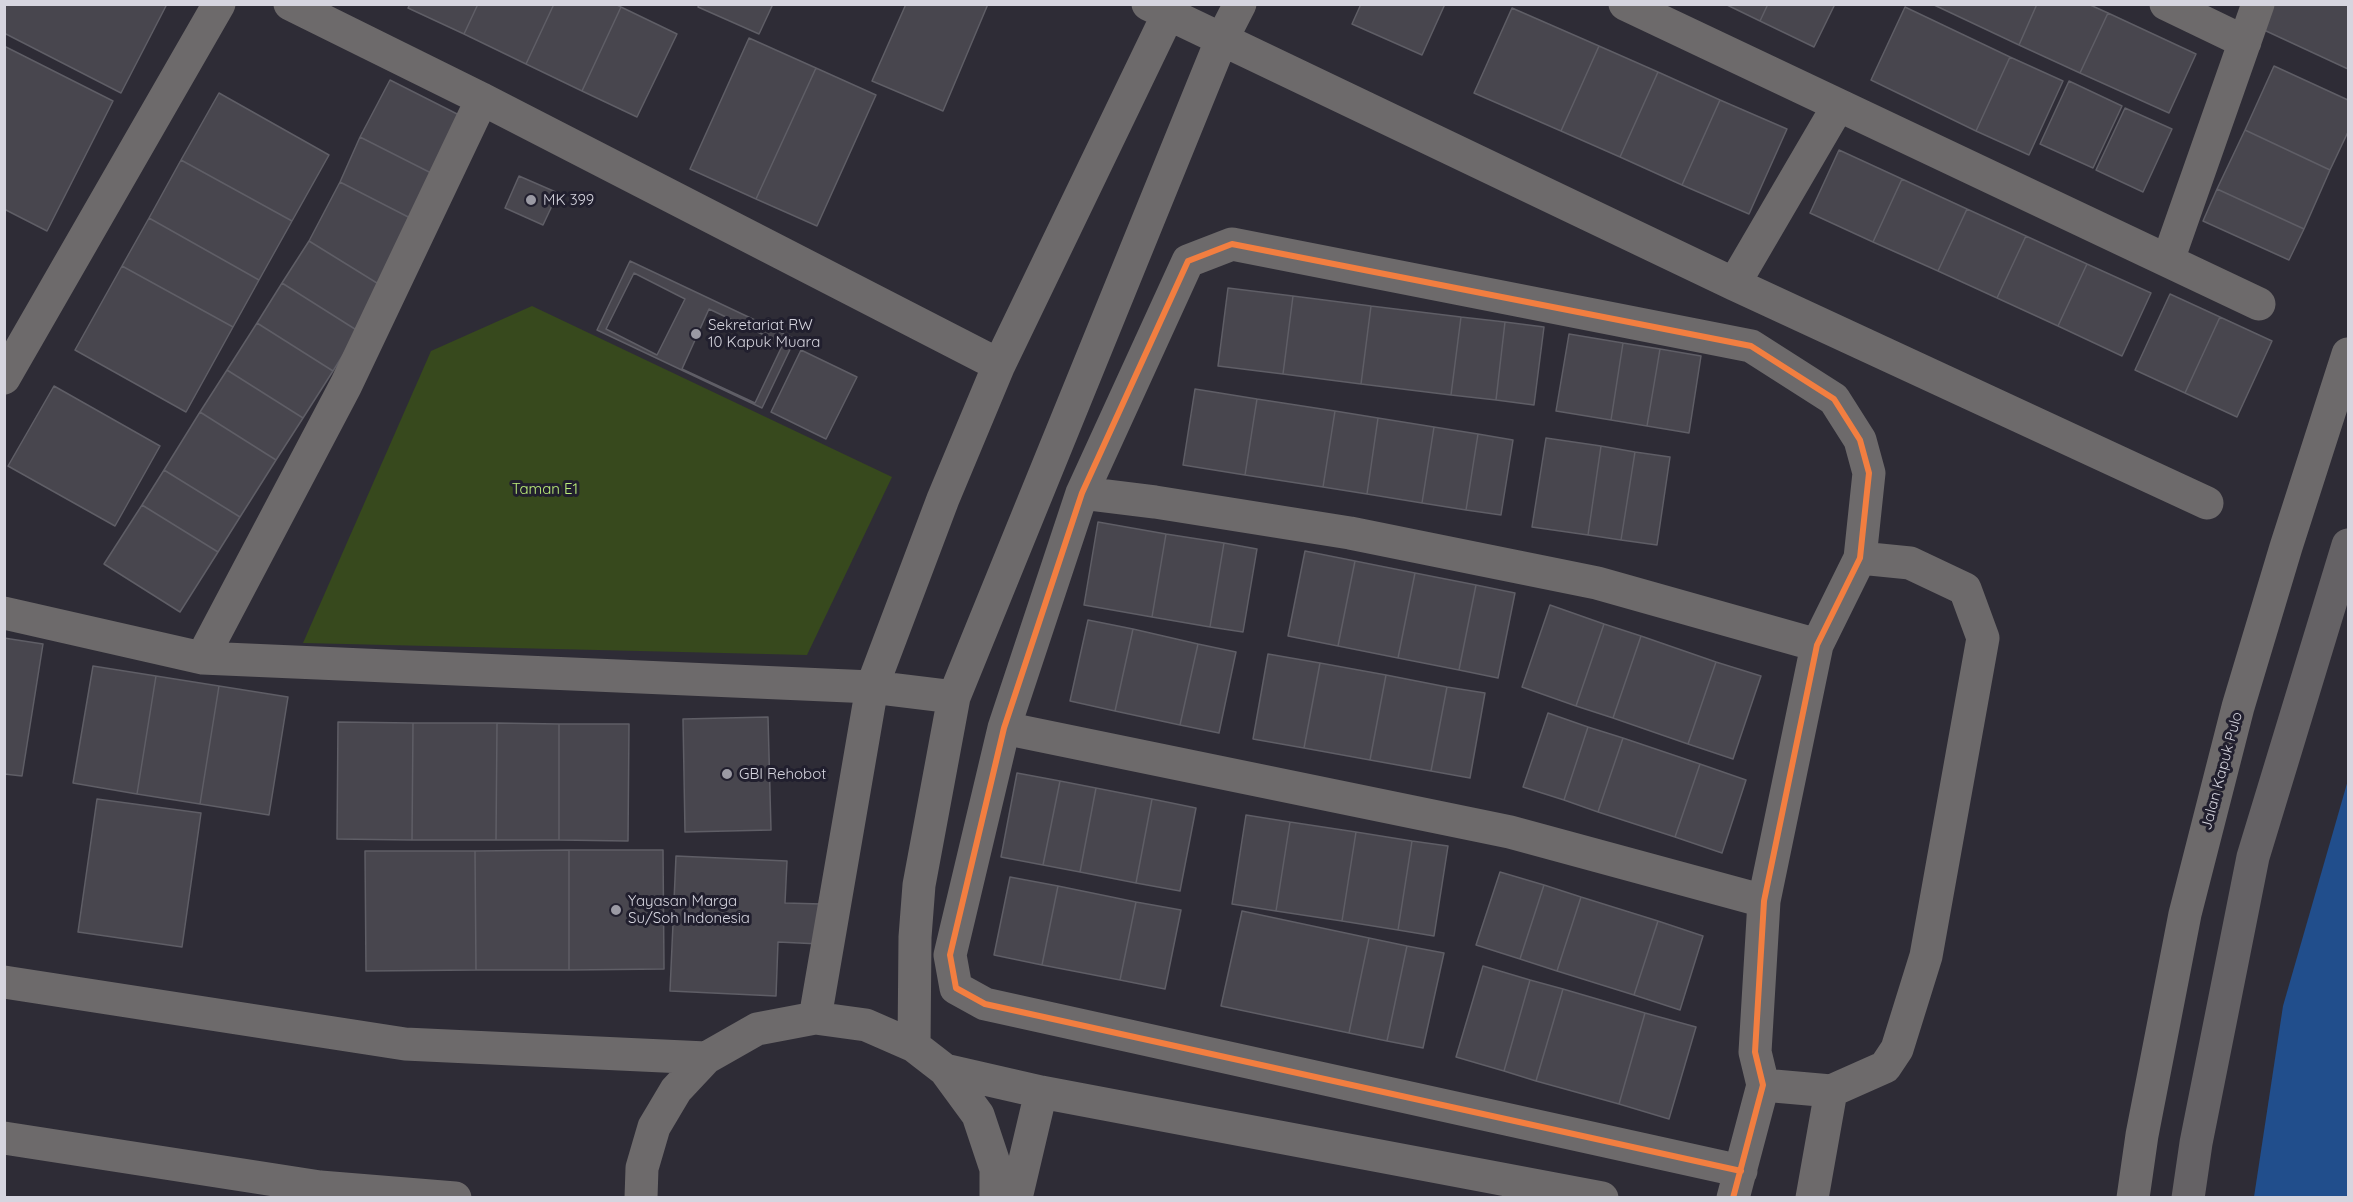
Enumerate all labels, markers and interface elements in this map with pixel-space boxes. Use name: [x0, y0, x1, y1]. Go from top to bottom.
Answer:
place label: MK 399: [543, 191, 594, 209]
marker: MK 399: [524, 193, 538, 207]
place label: Sekretariat RW 10 Kapuk Muara: [708, 316, 820, 351]
marker: Sekretariat RW 10 Kapuk Muara: [689, 327, 703, 341]
park label: Taman E1: [512, 480, 578, 498]
street label: Jalan Kapuk Pulo: [2198, 710, 2246, 832]
place label: GBI Rehobot: [739, 765, 826, 783]
marker: GBI Rehobot: [720, 767, 734, 781]
place label: Yayasan Marga Su/Soh Indonesia: [628, 892, 750, 927]
marker: Yayasan Marga Su/Soh Indonesia: [609, 903, 623, 917]

